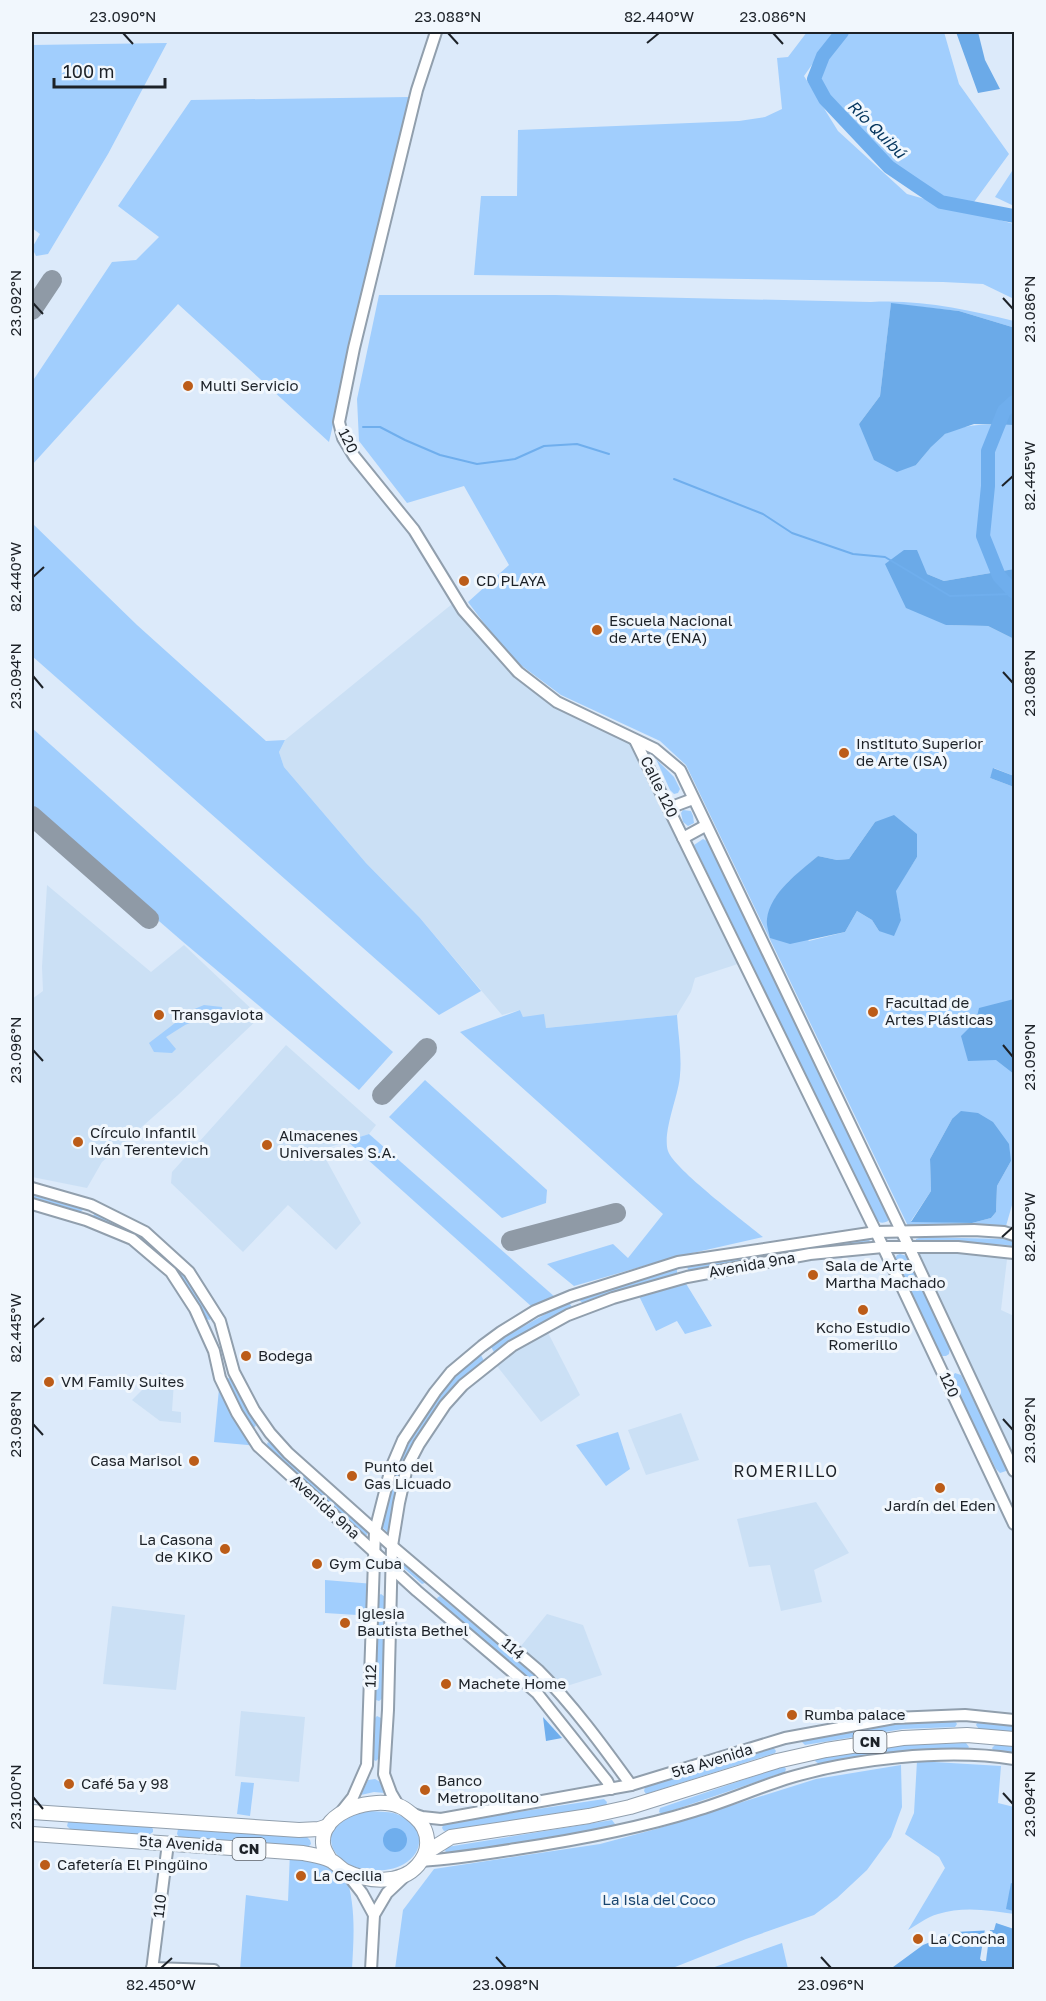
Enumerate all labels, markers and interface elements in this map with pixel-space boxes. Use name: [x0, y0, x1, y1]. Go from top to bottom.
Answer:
text: 23.090°N: [90, 7, 156, 25]
text: 23.088°N: [415, 7, 481, 25]
text: 82.440°W: [624, 7, 694, 25]
text: 23.086°N: [740, 7, 806, 25]
scale bar: [54, 51, 165, 89]
text: 100 m: [63, 60, 114, 82]
water label: Río Quibú: [844, 96, 911, 163]
text: 23.092°N: [6, 270, 24, 336]
text: 23.086°N: [1020, 276, 1038, 342]
place label: Multi Servicio: [200, 376, 298, 394]
marker: Multi Servicio: [181, 379, 195, 393]
street label: 120: [335, 425, 363, 456]
text: 82.445°W: [1020, 441, 1038, 511]
text: 82.440°W: [6, 542, 24, 612]
place label: CD PLAYA: [476, 571, 546, 589]
marker: CD PLAYA: [457, 574, 471, 588]
place label: Escuela Nacional de Arte (ENA): [609, 611, 733, 646]
marker: Escuela Nacional de Arte (ENA): [590, 623, 604, 637]
text: 23.094°N: [6, 643, 24, 709]
text: 23.088°N: [1020, 650, 1038, 716]
place label: Instituto Superior de Arte (ISA): [856, 734, 983, 769]
marker: Instituto Superior de Arte (ISA): [837, 746, 851, 760]
street label: Calle 120: [637, 753, 682, 820]
place label: Facultad de Artes Plásticas: [885, 993, 993, 1028]
place label: Transgaviota: [171, 1005, 264, 1023]
marker: Facultad de Artes Plásticas: [866, 1005, 880, 1019]
marker: Transgaviota: [152, 1008, 166, 1022]
text: 23.096°N: [6, 1017, 24, 1083]
text: 23.090°N: [1020, 1024, 1038, 1090]
place label: Círculo Infantil Iván Terentevich: [90, 1123, 208, 1158]
place label: Almacenes Universales S.A.: [279, 1126, 396, 1161]
marker: Círculo Infantil Iván Terentevich: [71, 1135, 85, 1149]
marker: Almacenes Universales S.A.: [260, 1138, 274, 1152]
text: 82.450°W: [1020, 1192, 1038, 1262]
street label: Avenida 9na: [707, 1248, 796, 1280]
place label: Sala de Arte Martha Machado: [825, 1256, 945, 1291]
marker: Sala de Arte Martha Machado: [806, 1268, 820, 1282]
text: 82.445°W: [6, 1293, 24, 1363]
marker: Kcho Estudio Romerillo: [856, 1303, 870, 1317]
place label: Kcho Estudio Romerillo: [816, 1318, 910, 1353]
place label: Bodega: [258, 1346, 313, 1364]
marker: Bodega: [239, 1349, 253, 1363]
street label: 120: [936, 1369, 963, 1400]
place label: VM Family Suites: [61, 1372, 184, 1390]
marker: VM Family Suites: [42, 1375, 56, 1389]
text: 23.098°N: [6, 1391, 24, 1457]
text: 23.092°N: [1020, 1397, 1038, 1463]
place label: Casa Marisol: [90, 1451, 182, 1469]
marker: Casa Marisol: [187, 1454, 201, 1468]
place label: Punto del Gas Licuado: [364, 1457, 451, 1492]
district label: ROMERILLO: [733, 1461, 839, 1481]
marker: Punto del Gas Licuado: [345, 1469, 359, 1483]
street label: Avenida 9na: [287, 1470, 364, 1542]
marker: Jardín del Eden: [933, 1481, 947, 1495]
place label: Jardín del Eden: [884, 1496, 996, 1514]
place label: La Casona de KIKO: [139, 1530, 213, 1565]
marker: La Casona de KIKO: [218, 1542, 232, 1556]
place label: Gym Cuba: [329, 1554, 402, 1572]
marker: Gym Cuba: [310, 1557, 324, 1571]
place label: Iglesia Bautista Bethel: [357, 1604, 468, 1639]
marker: Iglesia Bautista Bethel: [338, 1616, 352, 1630]
street label: 114: [499, 1634, 529, 1663]
street label: 112: [361, 1664, 379, 1688]
place label: Machete Home: [458, 1674, 567, 1692]
marker: Machete Home: [439, 1677, 453, 1691]
place label: Rumba palace: [804, 1705, 906, 1723]
marker: Rumba palace: [785, 1708, 799, 1722]
road number: CN: [854, 1731, 886, 1753]
street label: 5ta Avenida: [669, 1739, 754, 1781]
text: 23.100°N: [6, 1764, 24, 1830]
place label: Banco Metropolitano: [437, 1771, 539, 1806]
text: 23.094°N: [1020, 1771, 1038, 1837]
place label: Café 5ª y 98: [81, 1774, 169, 1792]
marker: Café 5ª y 98: [62, 1777, 76, 1791]
marker: Banco Metropolitano: [418, 1783, 432, 1797]
street label: 5ta Avenida: [139, 1831, 224, 1855]
road number: CN: [232, 1838, 266, 1860]
place label: Cafetería El Pingüino: [57, 1855, 208, 1873]
marker: Cafetería El Pingüino: [38, 1858, 52, 1872]
place label: La Cecilia: [313, 1866, 382, 1884]
marker: La Cecilia: [294, 1869, 308, 1883]
park label: La Isla del Coco: [602, 1890, 716, 1908]
street label: 110: [149, 1893, 169, 1919]
place label: La Concha: [930, 1929, 1005, 1947]
marker: La Concha: [911, 1932, 925, 1946]
text: 82.450°W: [126, 1975, 196, 1993]
text: 23.098°N: [473, 1975, 539, 1993]
text: 23.096°N: [798, 1975, 864, 1993]

